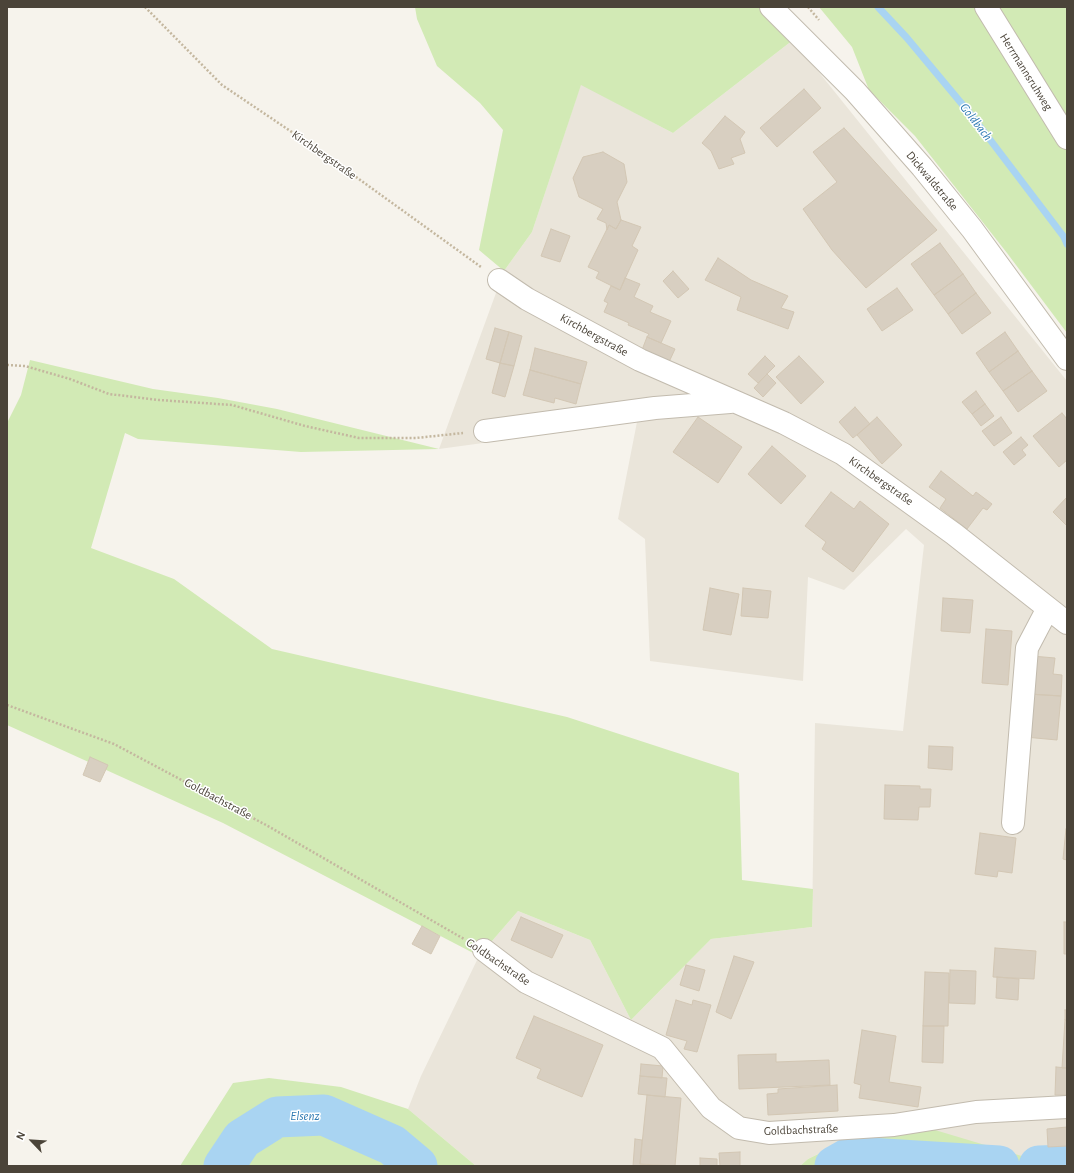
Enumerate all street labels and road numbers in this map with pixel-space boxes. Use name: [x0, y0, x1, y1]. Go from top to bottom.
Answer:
street label: Herrmannsruhweg: [997, 31, 1055, 113]
street label: Kirchbergstraße: [289, 127, 359, 183]
street label: Dickwaldstraße: [903, 148, 961, 214]
street label: Kirchbergstraße: [558, 310, 630, 360]
street label: Kirchbergstraße: [846, 453, 916, 509]
street label: Goldbachstraße: [182, 775, 254, 823]
street label: Goldbachstraße: [463, 935, 533, 989]
street label: Goldbachstraße: [764, 1122, 838, 1138]

